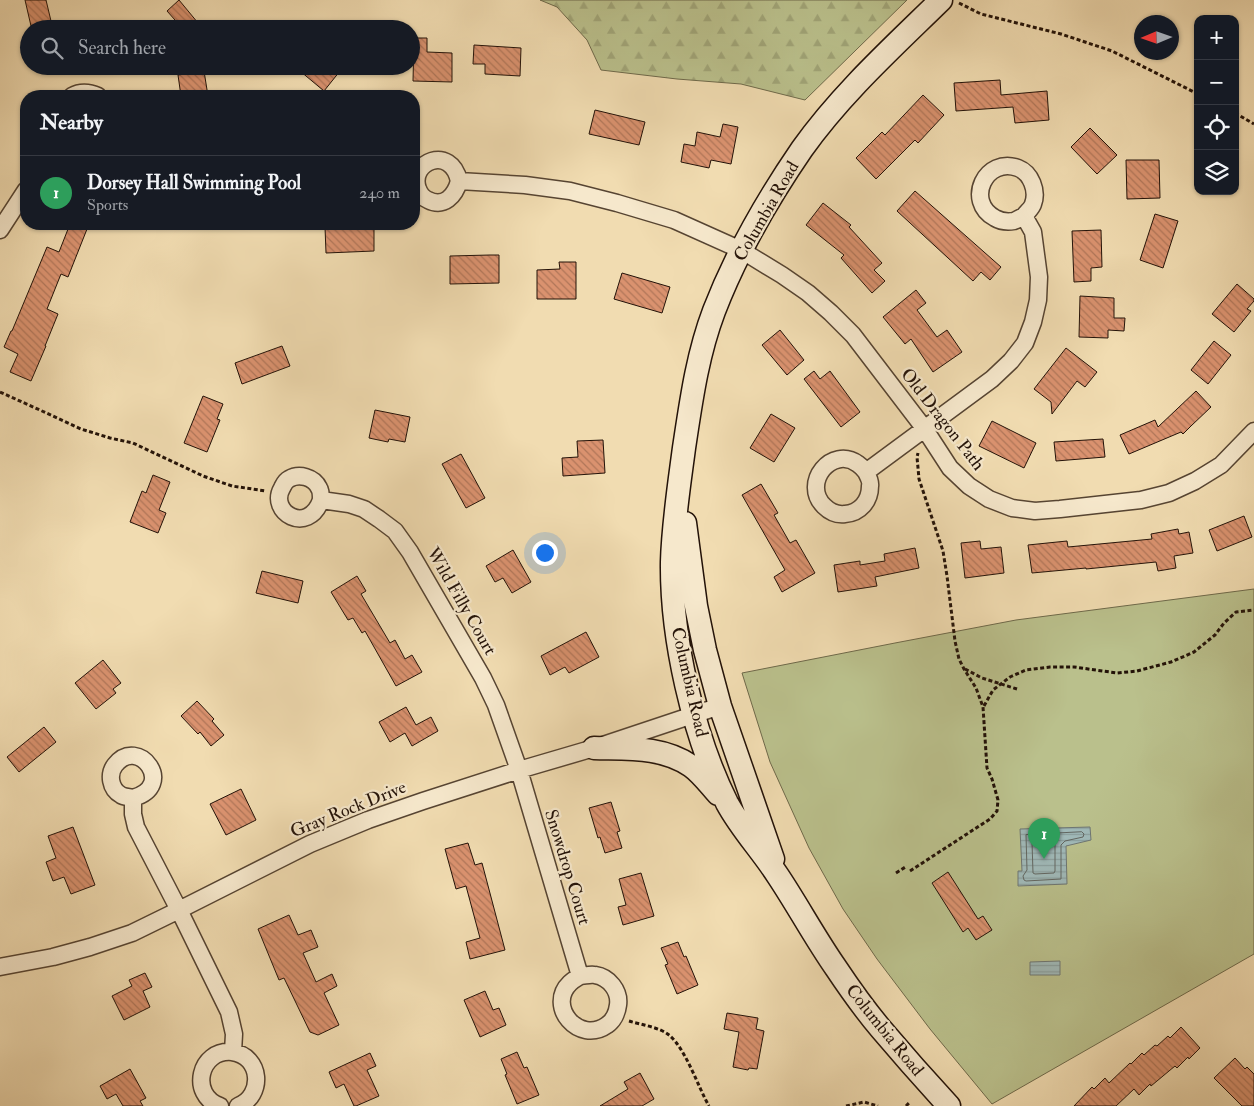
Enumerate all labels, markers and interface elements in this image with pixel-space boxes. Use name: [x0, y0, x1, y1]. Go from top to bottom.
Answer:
north arrow: [1134, 15, 1179, 60]
map controls: [1194, 15, 1239, 195]
button: +: [1194, 15, 1239, 60]
search box: [20, 20, 420, 75]
icon: search: [38, 34, 66, 62]
text: Search here: [78, 36, 166, 60]
button: −: [1194, 60, 1239, 105]
button: locate: [1194, 105, 1239, 150]
text: Nearby: [40, 109, 103, 136]
button: layers: [1194, 150, 1239, 195]
street label: Columbia Road: [729, 157, 804, 265]
text: Dorsey Hall Swimming Pool: [87, 171, 301, 195]
text: 1: [53, 183, 59, 203]
text: 240 m: [359, 183, 400, 203]
text: Sports: [87, 195, 128, 215]
street label: Old Dragon Path: [895, 363, 990, 476]
your location: [532, 540, 558, 566]
street label: Wild Filly Court: [421, 542, 502, 659]
street label: Columbia Road: [666, 625, 713, 739]
street label: Gray Rock Drive: [287, 776, 410, 843]
street label: Snowdrop Court: [539, 807, 596, 928]
pin: 1: [1028, 818, 1060, 859]
street label: Columbia Road: [840, 980, 929, 1081]

